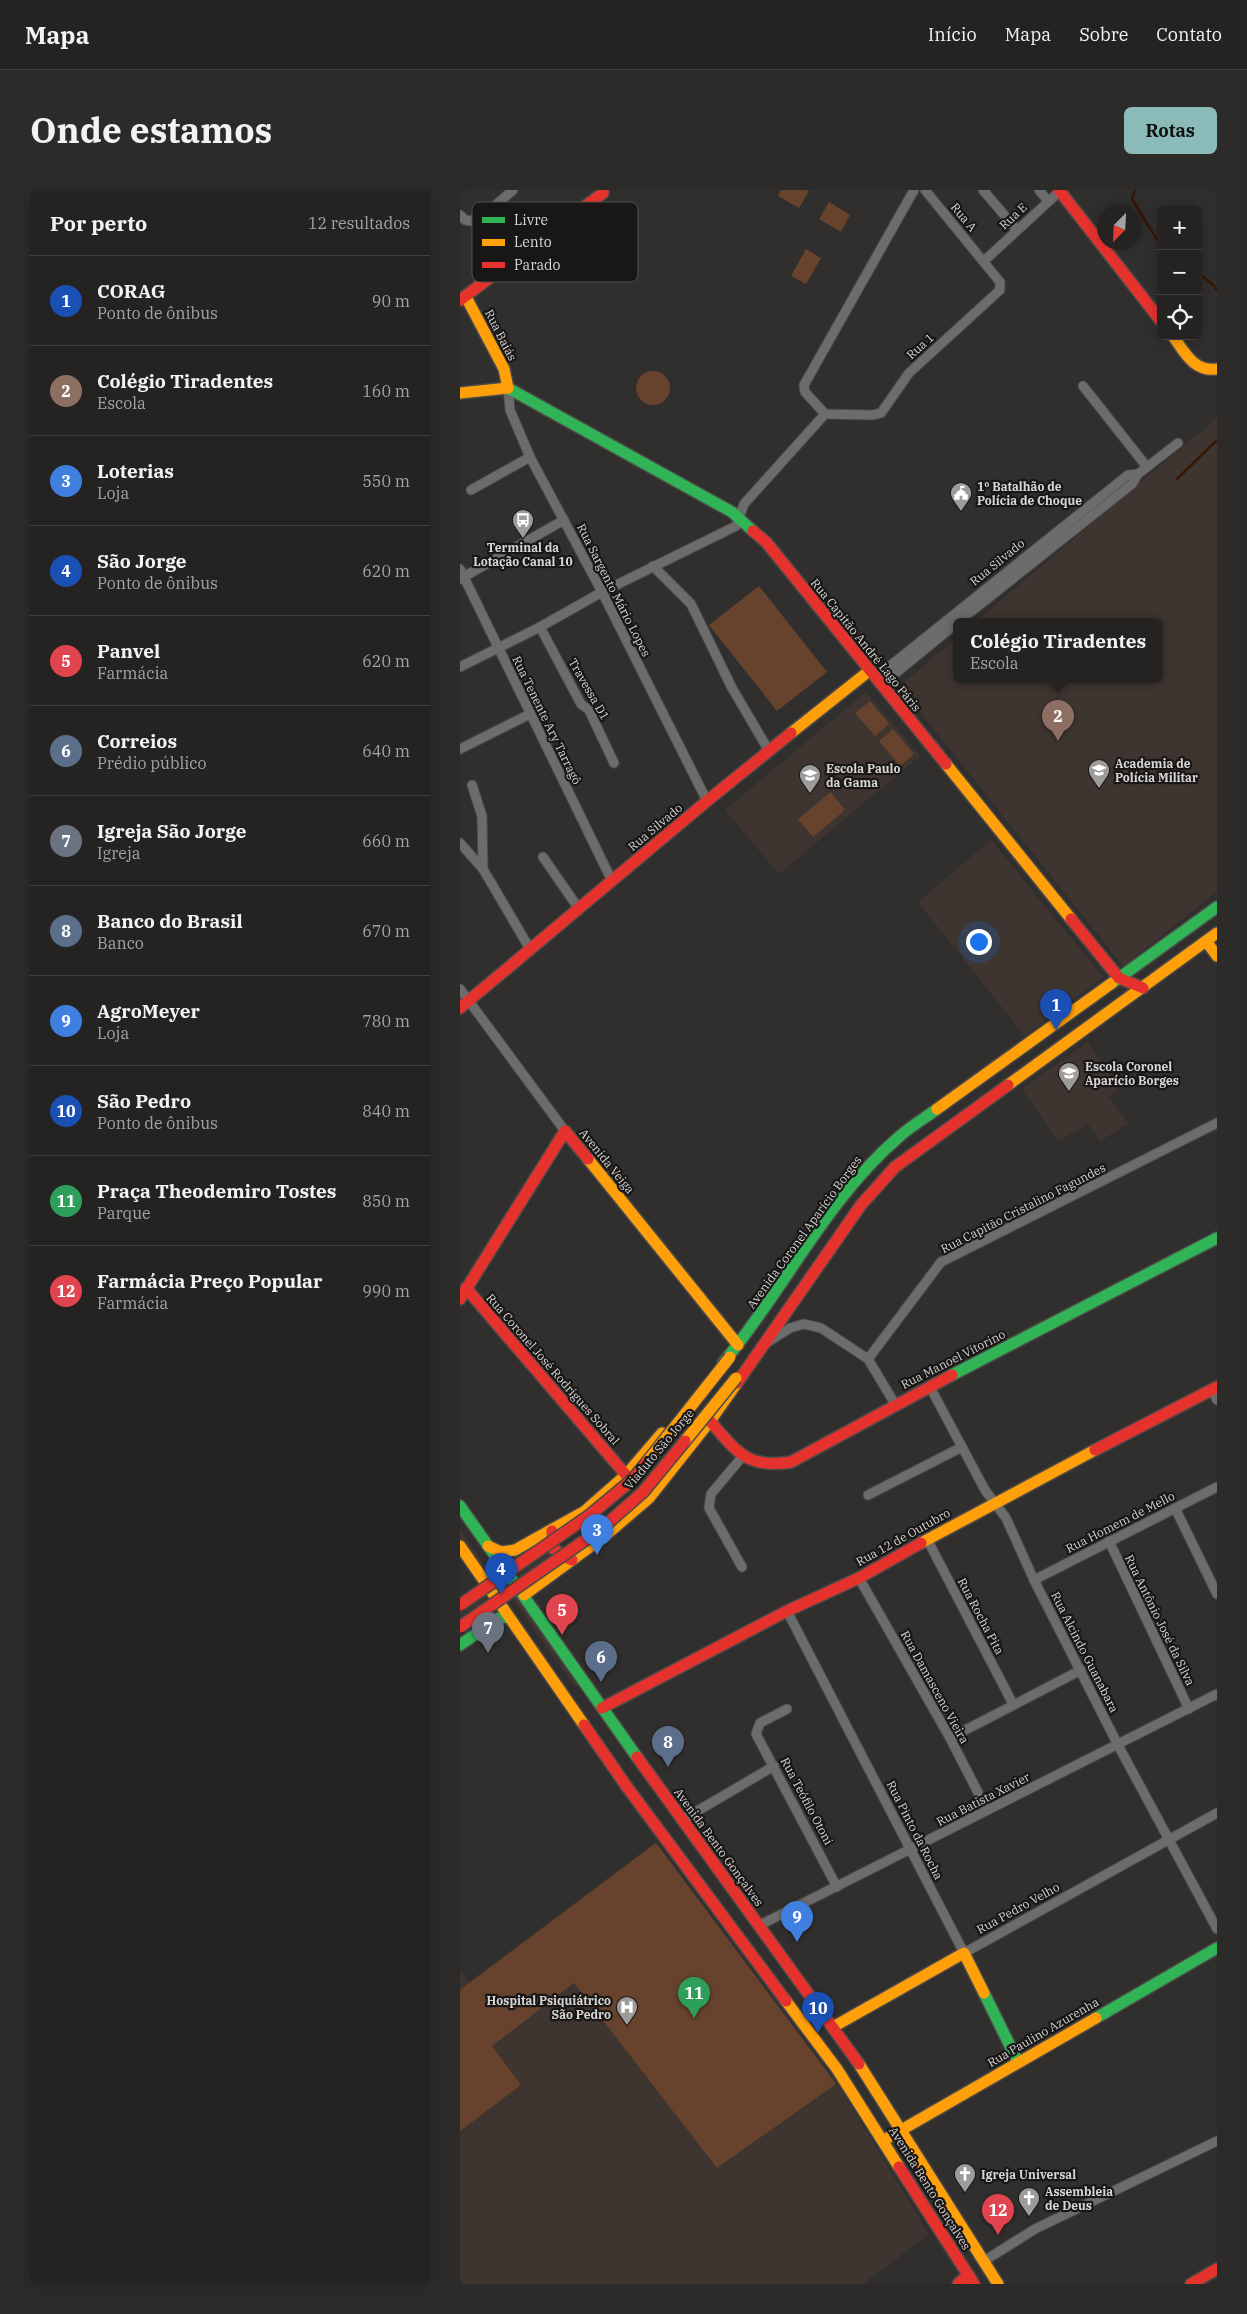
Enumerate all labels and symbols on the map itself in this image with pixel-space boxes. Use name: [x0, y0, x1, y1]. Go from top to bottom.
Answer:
street label: Rua E: [996, 199, 1030, 233]
street label: Rua A: [948, 200, 981, 235]
legend: [472, 202, 638, 282]
north arrow: [1097, 205, 1142, 250]
text: Livre: [514, 211, 548, 229]
text: Lento: [514, 233, 552, 251]
text: Parado: [514, 256, 561, 274]
street label: Rua Baiás: [482, 307, 520, 363]
street label: Rua 1: [903, 330, 937, 362]
place label: 1º Batalhão de Polícia de Choque: [977, 479, 1082, 508]
public building icon: 1º Batalhão de Polícia de Choque: [949, 481, 973, 512]
bus stop icon: Terminal da Lotação Canal 10: [511, 508, 535, 539]
street label: Rua Sargento Mário Lopes: [574, 521, 654, 659]
street label: Rua Silvado: [967, 535, 1028, 589]
place label: Terminal da Lotação Canal 10: [473, 540, 573, 569]
street label: Rua Capitão André Lago Páris: [808, 576, 924, 715]
street label: Rua Tenente Ary Tarragô: [509, 653, 585, 787]
street label: Travessa D1: [565, 655, 613, 723]
pin: 2: [1042, 700, 1074, 741]
place label: Academia de Polícia Militar: [1115, 756, 1198, 785]
school or university icon: Academia de Polícia Militar: [1087, 758, 1111, 789]
place label: Escola Paulo da Gama: [826, 761, 900, 790]
school or university icon: Escola Paulo da Gama: [798, 763, 822, 794]
street label: Rua Silvado: [625, 800, 685, 854]
your location: [966, 929, 992, 955]
pin: 1: [1040, 989, 1072, 1030]
place label: Escola Coronel Aparício Borges: [1085, 1059, 1179, 1088]
school or university icon: Escola Coronel Aparício Borges: [1057, 1061, 1081, 1092]
street label: Avenida Veiga: [576, 1125, 638, 1197]
street label: Avenida Coronel Aparício Borges: [743, 1152, 865, 1311]
street label: Rua Capitão Cristalino Fagundes: [938, 1160, 1108, 1256]
street label: Rua Coronel José Rodrigues Sobral: [483, 1290, 623, 1448]
street label: Rua Manoel Vitorino: [898, 1326, 1008, 1392]
street label: Viaduto São Jorge: [621, 1406, 697, 1492]
street label: Rua Homem de Mello: [1063, 1488, 1177, 1556]
street label: Rua 12 de Outubro: [853, 1505, 953, 1569]
pin: 3: [581, 1514, 613, 1555]
street label: Rua Antônio José da Silva: [1122, 1552, 1198, 1688]
pin: 4: [485, 1553, 517, 1594]
street label: Rua Rocha Pita: [955, 1575, 1008, 1657]
street label: Rua Alcindo Guanabara: [1048, 1589, 1122, 1715]
pin: 5: [546, 1594, 578, 1635]
pin: 7: [472, 1612, 504, 1653]
street label: Rua Damasceno Vieira: [898, 1628, 973, 1747]
pin: 6: [585, 1641, 617, 1682]
pin: 8: [652, 1726, 684, 1767]
street label: Rua Teófilo Otoni: [778, 1755, 836, 1848]
street label: Rua Batista Xavier: [934, 1769, 1033, 1829]
street label: Rua Pinto da Rocha: [884, 1778, 947, 1882]
street label: Avenida Bento Gonçalves: [671, 1785, 767, 1909]
street label: Rua Pedro Velho: [974, 1879, 1062, 1937]
pin: 9: [781, 1901, 813, 1942]
pin: 11: [678, 1977, 710, 2018]
pin: 10: [802, 1992, 834, 2033]
place label: Hospital Psiquiátrico São Pedro: [487, 1993, 611, 2022]
street label: Rua Paulino Azurenha: [985, 1994, 1102, 2070]
hospital icon: Hospital Psiquiátrico São Pedro: [615, 1995, 639, 2026]
street label: Avenida Bento Gonçalves: [886, 2124, 974, 2253]
church icon: Igreja Universal: [953, 2162, 977, 2193]
place label: Igreja Universal: [981, 2167, 1076, 2182]
place label: Assembleia de Deus: [1045, 2184, 1113, 2213]
church icon: Assembleia de Deus: [1017, 2186, 1041, 2217]
pin: 12: [982, 2194, 1014, 2235]

